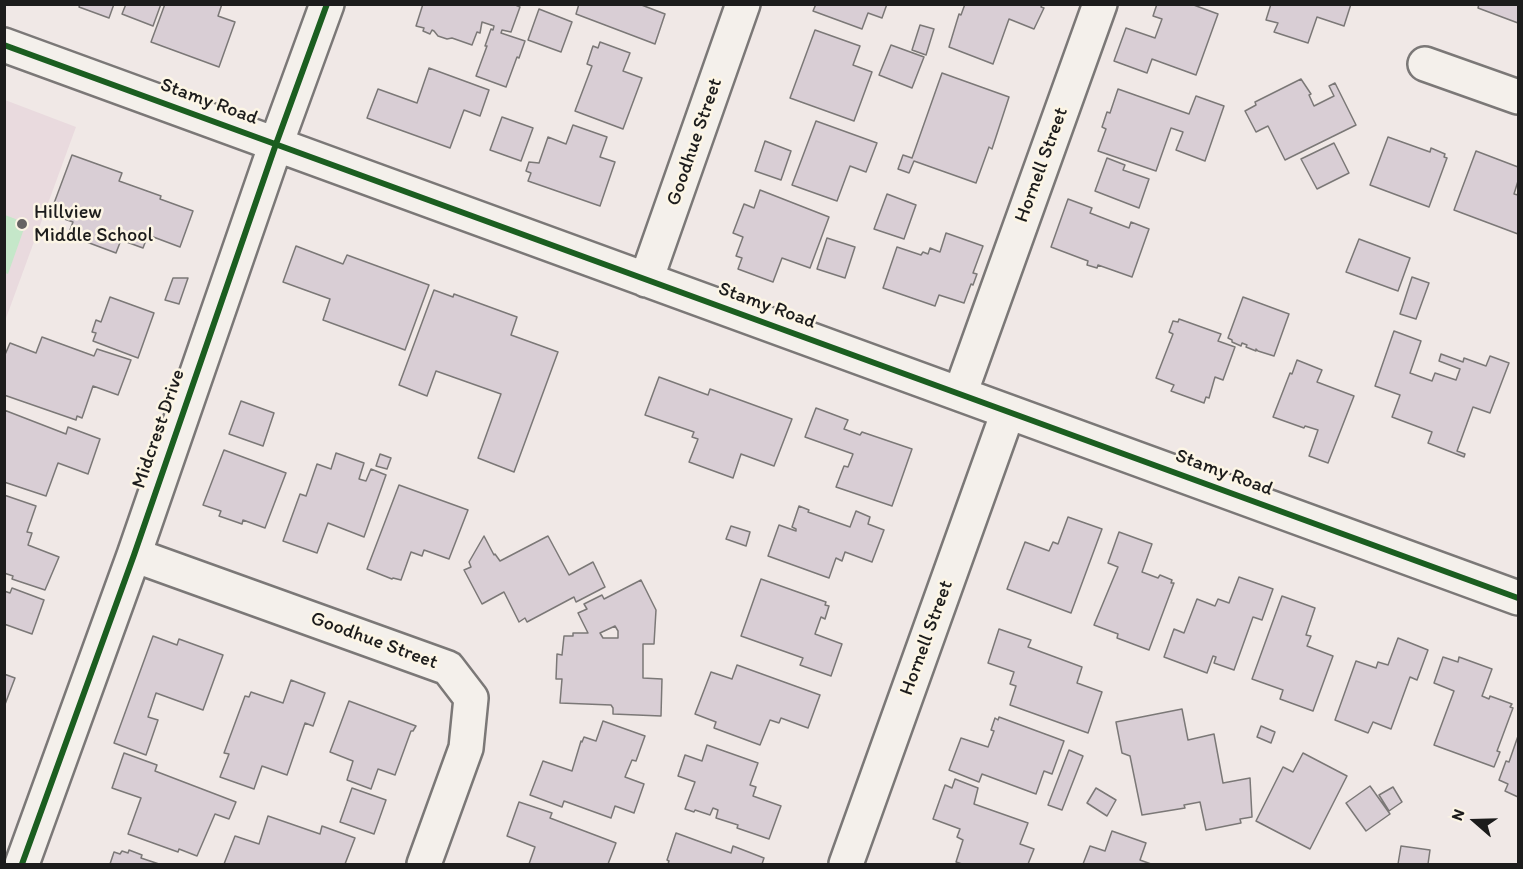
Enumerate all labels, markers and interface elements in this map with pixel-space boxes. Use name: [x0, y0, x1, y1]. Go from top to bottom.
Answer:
street label: Stamy Road: [157, 73, 261, 131]
street label: Goodhue Street: [662, 75, 728, 209]
street label: Hornell Street: [1010, 104, 1074, 226]
place label: Hillview Middle School: [34, 201, 153, 248]
marker: Hillview Middle School: [15, 217, 29, 231]
street label: Stamy Road: [715, 277, 819, 335]
street label: Midcrest Drive: [127, 366, 191, 492]
street label: Stamy Road: [1172, 444, 1276, 502]
street label: Hornell Street: [895, 577, 959, 699]
street label: Goodhue Street: [307, 607, 441, 675]
north arrow: [1445, 791, 1505, 851]
text: N: [1447, 806, 1468, 823]

